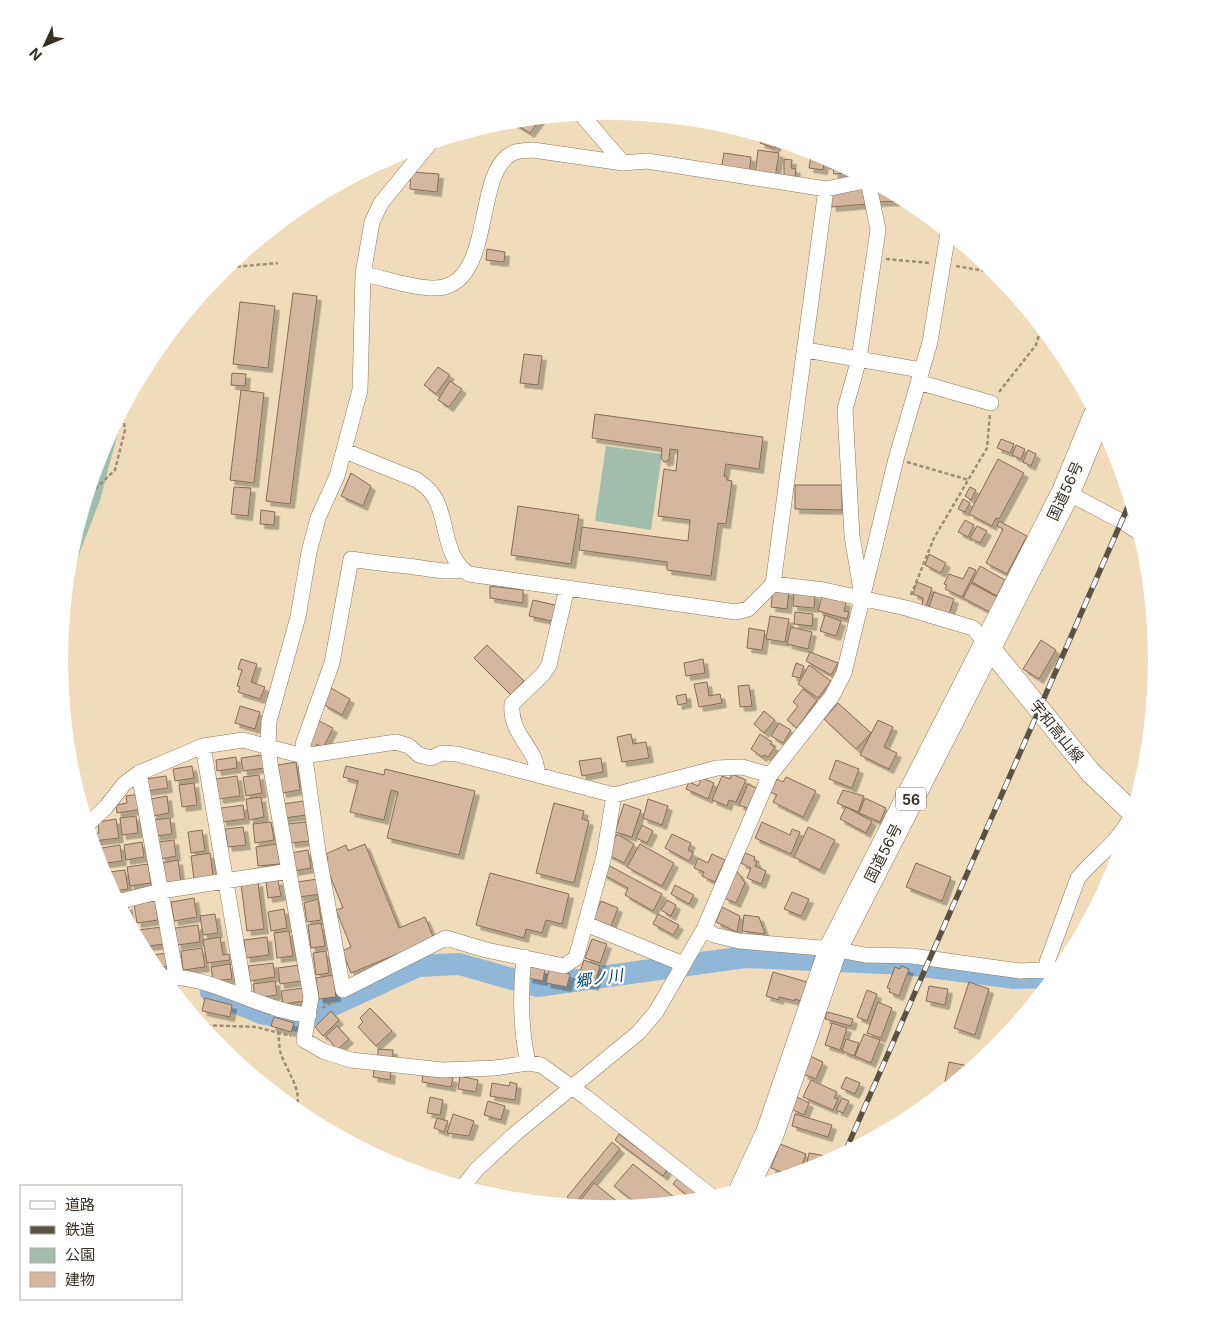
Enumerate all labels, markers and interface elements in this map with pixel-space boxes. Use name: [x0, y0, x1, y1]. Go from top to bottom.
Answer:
north arrow: [20, 20, 70, 70]
text: N: [25, 45, 45, 64]
street label: 国道56号: [1043, 458, 1087, 524]
street label: 宇和高山線: [1026, 696, 1088, 766]
road number: 56: [896, 788, 926, 811]
street label: 国道56号: [860, 820, 906, 886]
water label: 郷ノ川: [574, 964, 626, 991]
legend: [20, 1185, 182, 1300]
text: 道路: [65, 1195, 95, 1214]
text: 鉄道: [65, 1220, 95, 1239]
text: 公園: [65, 1245, 95, 1264]
text: 建物: [65, 1270, 95, 1289]

